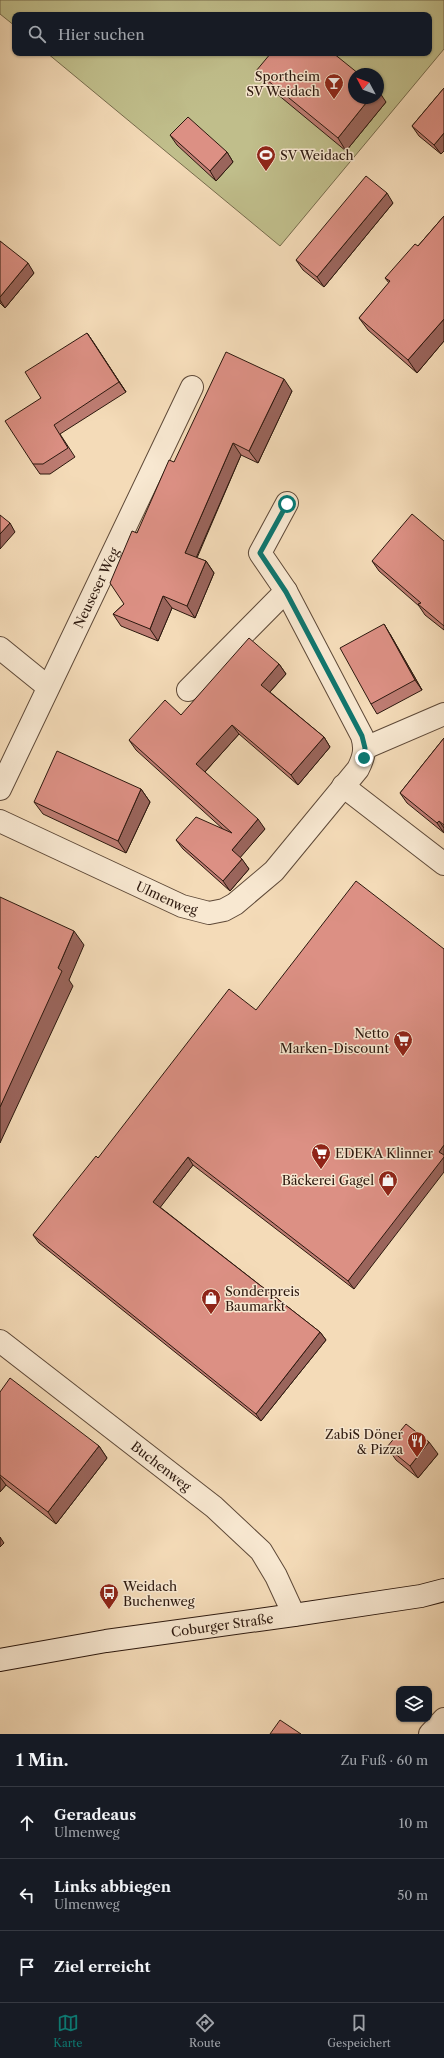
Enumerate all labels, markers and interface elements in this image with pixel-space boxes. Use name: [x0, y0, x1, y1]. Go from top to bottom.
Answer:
search box: [12, 12, 432, 56]
icon: search: [26, 23, 48, 45]
text: Hier suchen: [58, 25, 145, 44]
place label: Sportheim SV Weidach: [246, 68, 320, 99]
north arrow: [348, 68, 384, 104]
bar icon: Sportheim SV Weidach: [323, 72, 345, 100]
sports icon: SV Weidach: [255, 144, 277, 172]
place label: SV Weidach: [280, 147, 354, 163]
route start: [278, 495, 296, 513]
street label: Neuseser Weg: [70, 545, 122, 631]
route end: [355, 749, 373, 767]
street label: Ulmenweg: [134, 878, 200, 918]
place label: Netto Marken-Discount: [280, 1025, 389, 1056]
supermarket icon: Netto Marken-Discount: [392, 1029, 414, 1057]
supermarket icon: EDEKA Klinner: [310, 1142, 332, 1170]
place label: EDEKA Klinner: [335, 1145, 434, 1161]
shop icon: Bäckerei Gagel: [377, 1169, 399, 1197]
place label: Bäckerei Gagel: [282, 1172, 374, 1188]
place label: Sonderpreis Baumarkt: [225, 1283, 300, 1314]
shop icon: Sonderpreis Baumarkt: [200, 1287, 222, 1315]
place label: ZabiS Döner & Pizza: [325, 1426, 404, 1457]
restaurant icon: ZabiS Döner & Pizza: [406, 1430, 428, 1458]
street label: Buchenweg: [128, 1438, 195, 1494]
place label: Weidach Buchenweg: [122, 1578, 195, 1609]
bus stop icon: Weidach Buchenweg: [98, 1582, 120, 1610]
street label: Coburger Straße: [170, 1610, 274, 1640]
map controls: [396, 1686, 432, 1722]
button: layers: [396, 1686, 432, 1722]
text: 1 Min.: [16, 1750, 68, 1770]
text: Zu Fuß · 60 m: [341, 1752, 428, 1768]
text: Geradeaus: [54, 1805, 136, 1824]
icon: ahead: [16, 1812, 38, 1834]
text: 10 m: [399, 1815, 428, 1831]
text: Ulmenweg: [54, 1824, 120, 1840]
text: Links abbiegen: [54, 1877, 171, 1896]
icon: left: [16, 1884, 38, 1906]
text: 50 m: [397, 1887, 428, 1903]
text: Ulmenweg: [54, 1896, 120, 1912]
icon: arrive: [16, 1956, 38, 1978]
text: Ziel erreicht: [54, 1957, 150, 1976]
tab: Karte: [53, 2012, 82, 2050]
tab: Route: [189, 2012, 221, 2050]
tab: Gespeichert: [327, 2012, 391, 2050]

